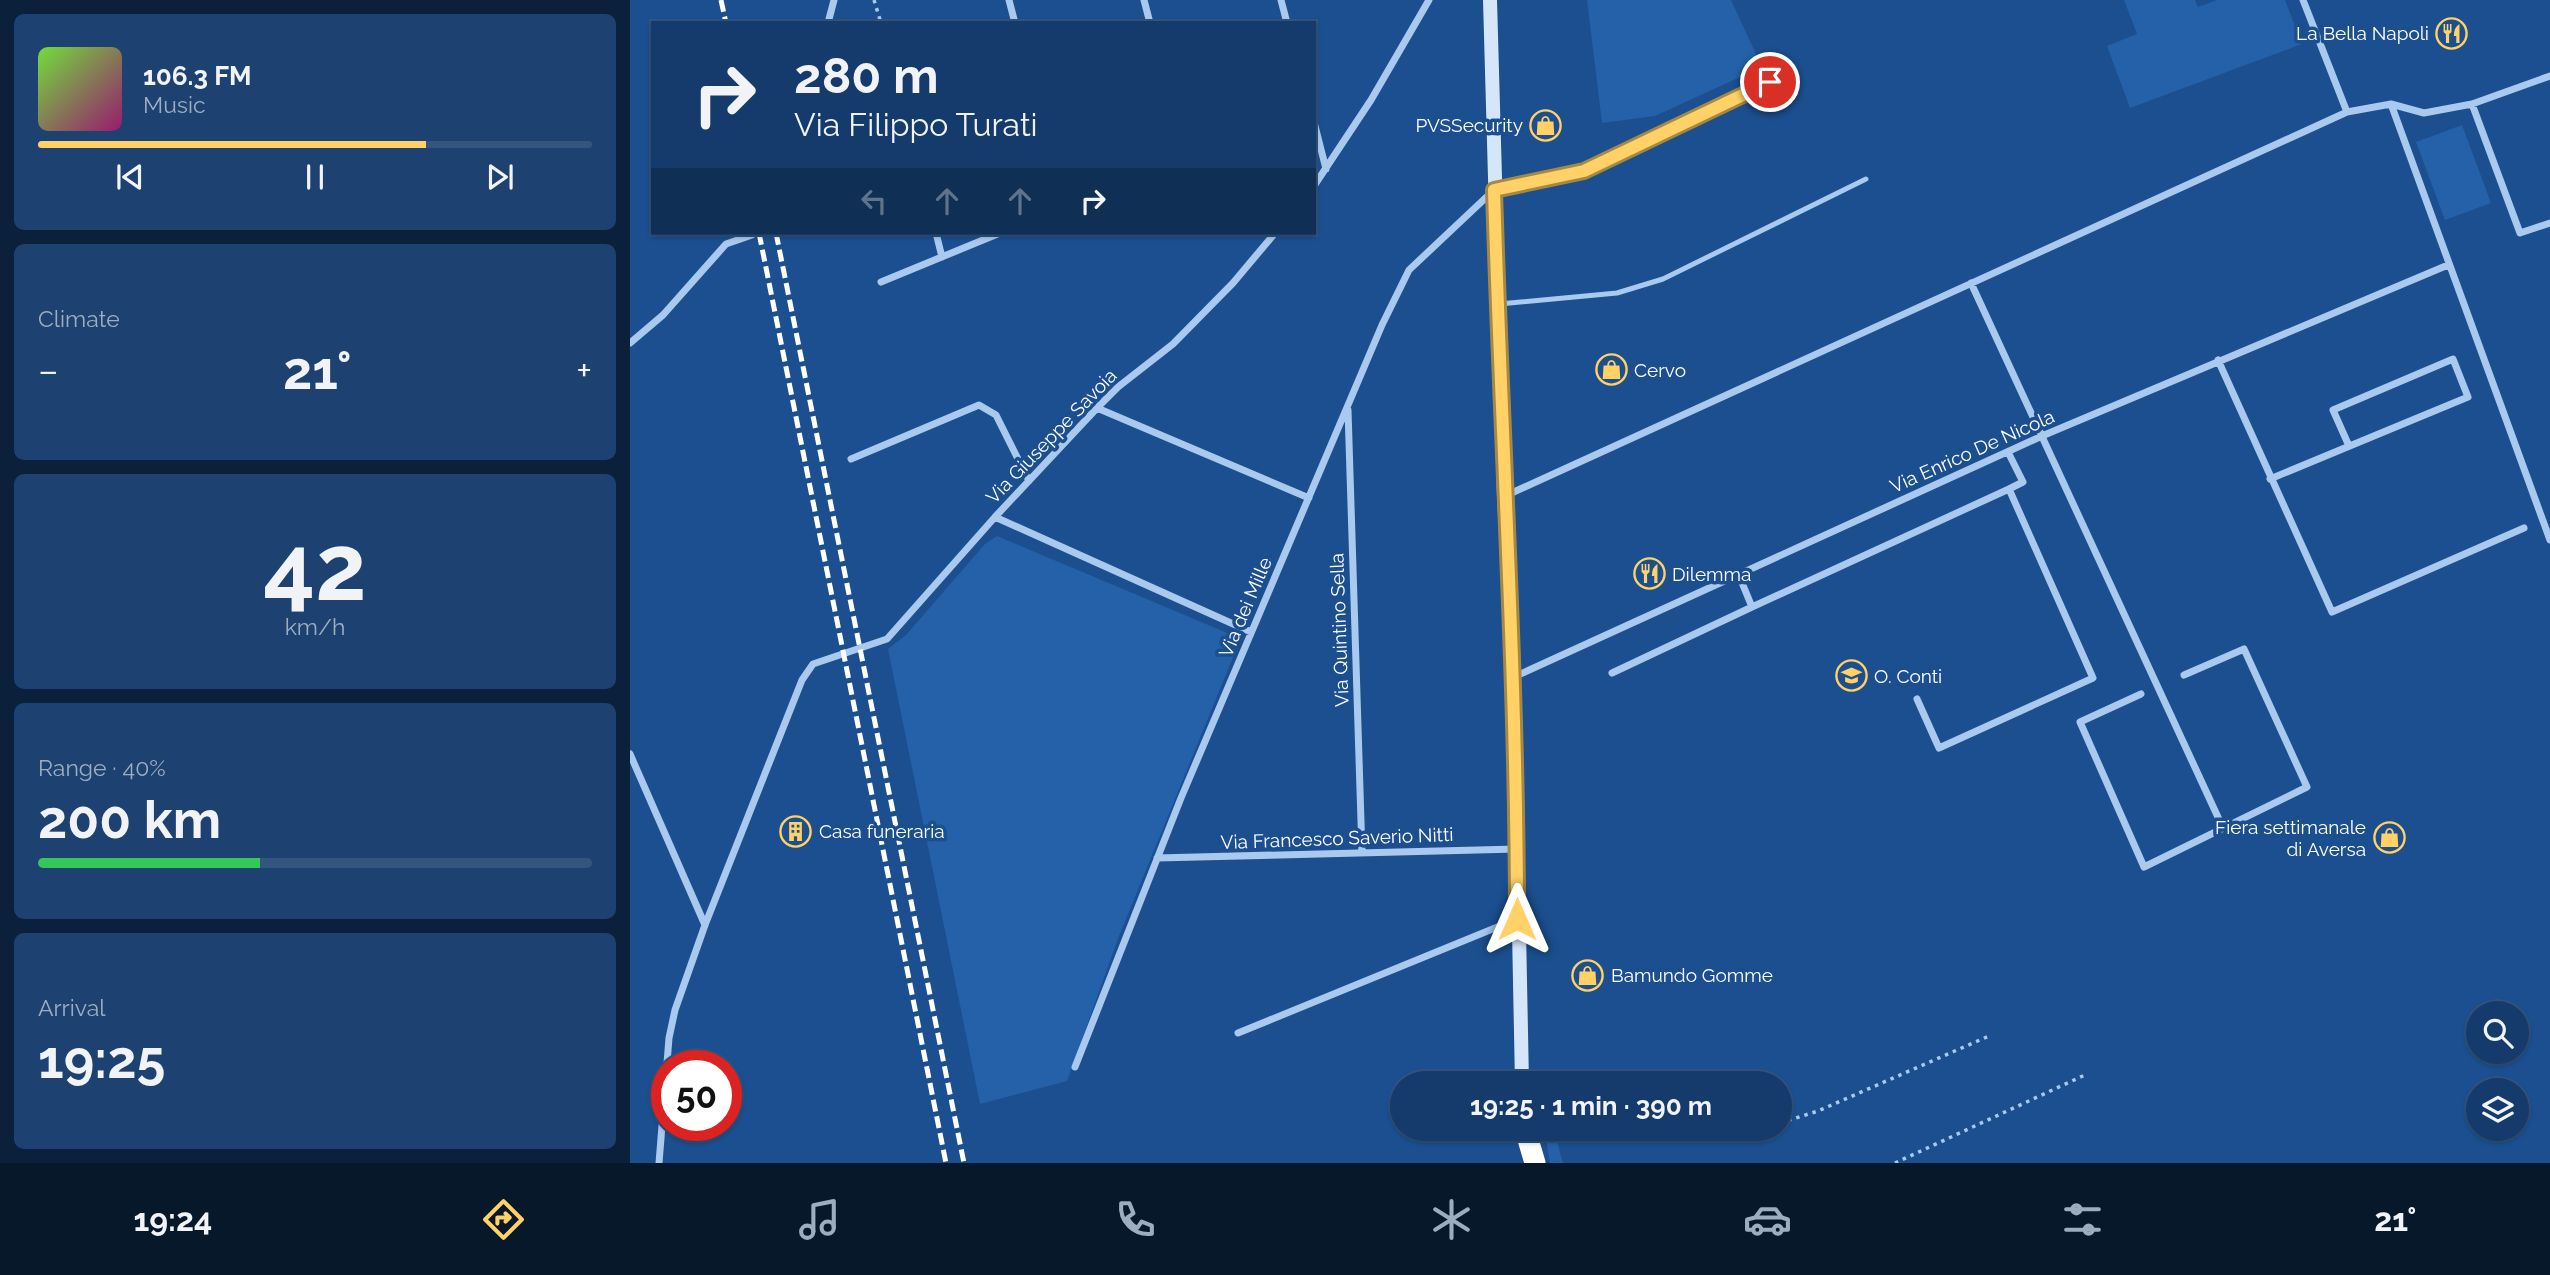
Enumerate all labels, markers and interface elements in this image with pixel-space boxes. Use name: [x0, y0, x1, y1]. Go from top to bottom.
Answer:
restaurant icon: La Bella Napoli: [2435, 16, 2469, 50]
place label: La Bella Napoli: [2296, 22, 2429, 44]
text: 280 m: [794, 47, 939, 104]
icon: right: [679, 49, 770, 140]
pin: [1740, 52, 1800, 112]
text: 106.3 FM: [143, 61, 252, 91]
icon: arrive: [1751, 63, 1789, 101]
text: Music: [143, 91, 206, 118]
text: Via Filippo Turati: [794, 106, 1038, 143]
shop icon: PVSSecurity: [1529, 108, 1563, 142]
place label: PVSSecurity: [1415, 114, 1523, 136]
icon: previous: [111, 158, 149, 196]
icon: pause: [296, 158, 334, 196]
icon: next: [481, 158, 519, 196]
icon: left: [855, 182, 893, 220]
icon: ahead: [928, 182, 966, 220]
icon: ahead: [1001, 182, 1039, 220]
icon: right: [1074, 182, 1112, 220]
text: Climate: [38, 305, 120, 332]
text: 21°: [283, 340, 352, 401]
text: −: [38, 348, 58, 393]
text: +: [576, 348, 592, 393]
shop icon: Cervo: [1594, 353, 1628, 387]
place label: Cervo: [1634, 359, 1686, 381]
street label: Via Giuseppe Savoia: [981, 364, 1121, 508]
street label: Via Enrico De Nicola: [1886, 405, 2058, 497]
text: 42: [263, 514, 367, 621]
street label: Via Quintino Sella: [1325, 553, 1353, 707]
street label: Via dei Mille: [1214, 554, 1276, 660]
restaurant icon: Dilemma: [1632, 557, 1666, 591]
place label: Dilemma: [1672, 563, 1751, 585]
text: km/h: [285, 613, 345, 640]
school or university icon: O. Conti: [1834, 659, 1868, 693]
place label: O. Conti: [1874, 665, 1942, 687]
text: Range · 40%: [38, 754, 166, 781]
text: 200 km: [38, 789, 221, 850]
building icon: Casa funeraria: [779, 814, 813, 848]
place label: Fiera settimanale di Aversa: [2215, 816, 2366, 860]
place label: Casa funeraria: [819, 820, 945, 842]
shop icon: Fiera settimanale di Aversa: [2372, 821, 2406, 855]
street label: Via Francesco Saverio Nitti: [1220, 823, 1454, 853]
position arrow: [1480, 882, 1554, 956]
shop icon: Bamundo Gomme: [1571, 958, 1605, 992]
place label: Bamundo Gomme: [1611, 964, 1773, 986]
text: Arrival: [38, 994, 105, 1021]
map controls: [2466, 1001, 2529, 1141]
button: search: [2466, 1001, 2529, 1064]
text: 19:25: [38, 1029, 165, 1090]
speed limit sign: 50: [651, 1050, 742, 1141]
button: layers: [2466, 1078, 2529, 1141]
text: 19:25 · 1 min · 390 m: [1470, 1091, 1712, 1121]
icon: directions: [479, 1195, 528, 1244]
icon: music: [795, 1195, 844, 1244]
icon: phone: [1111, 1195, 1160, 1244]
icon: climate: [1427, 1195, 1476, 1244]
icon: car: [1743, 1195, 1792, 1244]
icon: filters: [2058, 1195, 2107, 1244]
text: 19:24: [133, 1201, 212, 1238]
text: 21°: [2374, 1201, 2416, 1238]

